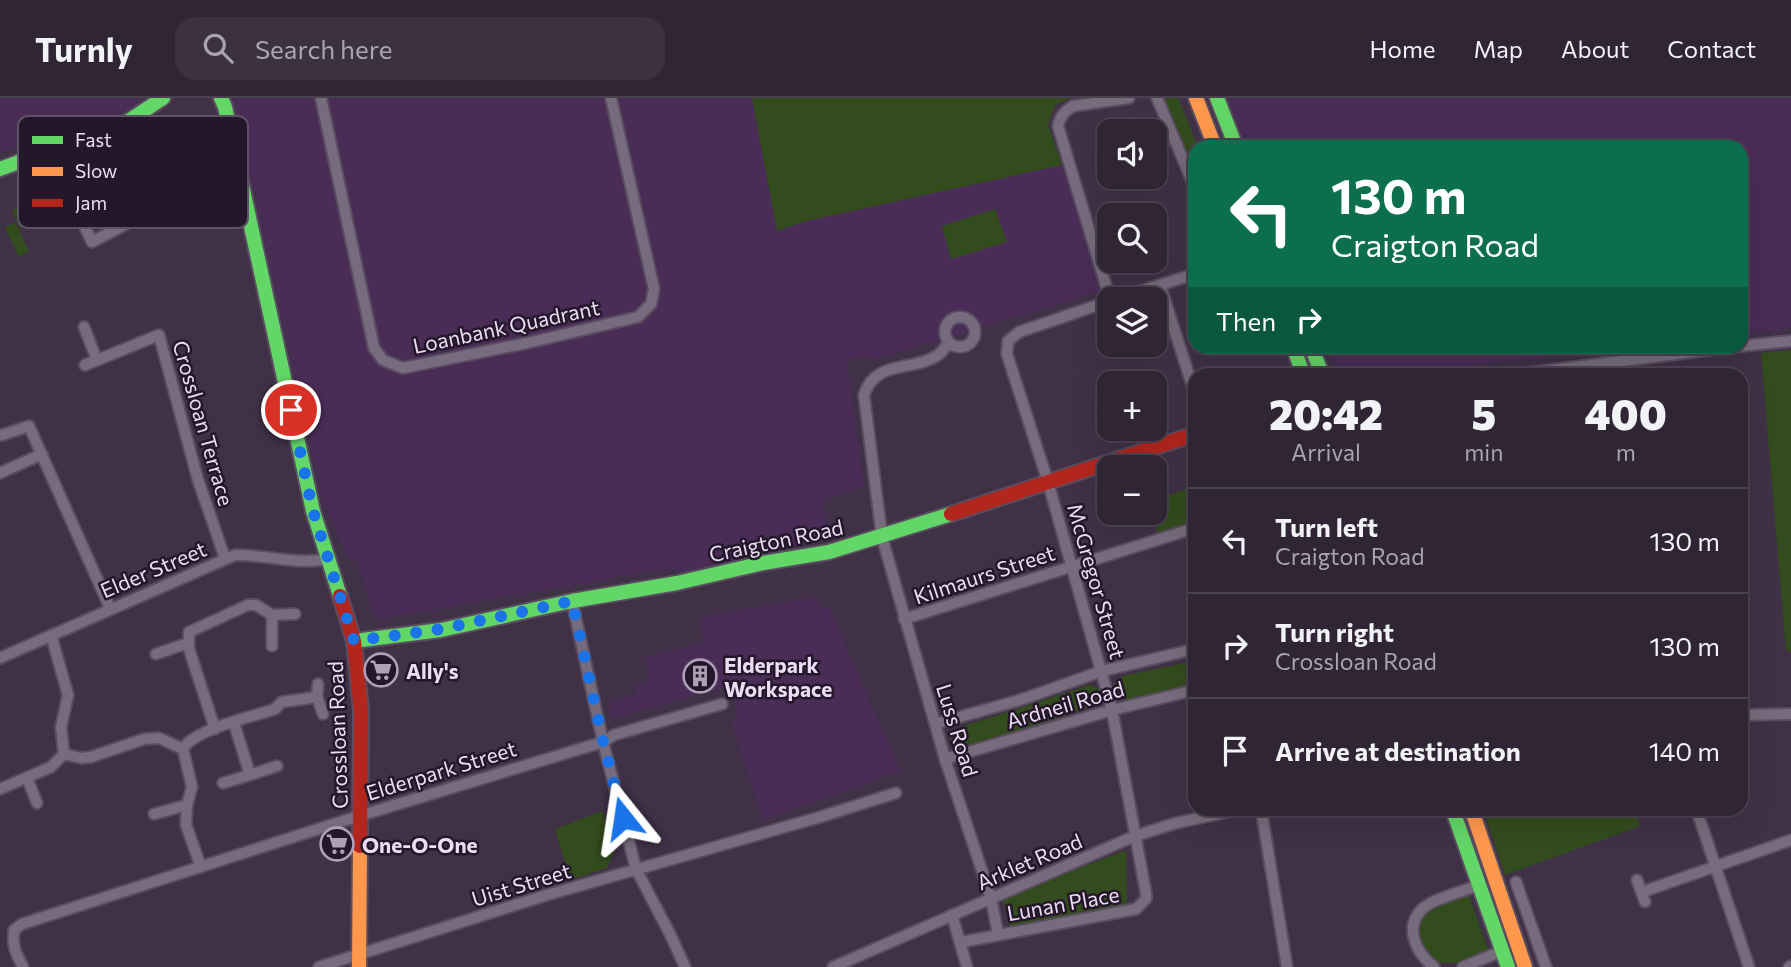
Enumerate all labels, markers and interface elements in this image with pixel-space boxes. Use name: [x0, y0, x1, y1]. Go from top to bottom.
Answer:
search box: [175, 17, 665, 80]
text: Turnly: [35, 28, 133, 69]
icon: search: [199, 29, 237, 67]
text: Search here: [255, 33, 392, 64]
text: Home: [1370, 34, 1436, 63]
text: Map: [1474, 34, 1523, 63]
text: About: [1561, 34, 1629, 63]
text: Contact: [1667, 34, 1756, 63]
legend: [18, 116, 248, 228]
map controls: [1097, 119, 1167, 525]
button: sound: [1097, 119, 1167, 189]
text: Fast: [75, 128, 112, 151]
text: Slow: [75, 159, 117, 182]
text: 130 m: [1331, 164, 1466, 224]
icon: left: [1216, 168, 1307, 259]
text: Jam: [75, 191, 107, 214]
button: search: [1097, 203, 1167, 273]
text: Craigton Road: [1331, 224, 1539, 264]
button: layers: [1097, 287, 1167, 357]
street label: Loanbank Quadrant: [410, 294, 602, 358]
icon: right: [1290, 301, 1328, 339]
text: Then: [1216, 305, 1276, 336]
street label: Crossloan Terrace: [168, 338, 240, 508]
button: +: [1097, 371, 1167, 441]
pin: [261, 380, 321, 440]
text: 20:42: [1269, 387, 1383, 439]
text: 5: [1471, 387, 1496, 439]
text: 400: [1584, 387, 1667, 439]
icon: arrive: [272, 391, 310, 429]
text: Arrival: [1291, 438, 1361, 466]
text: min: [1464, 438, 1503, 466]
text: m: [1616, 438, 1636, 466]
button: −: [1097, 455, 1167, 525]
street label: McGregor Street: [1063, 500, 1131, 662]
text: Turn left: [1275, 511, 1378, 542]
street label: Craigton Road: [707, 514, 845, 566]
icon: left: [1216, 522, 1254, 560]
text: 130 m: [1649, 525, 1720, 556]
street label: Elder Street: [96, 535, 210, 603]
street label: Kilmaurs Street: [910, 539, 1058, 609]
text: Craigton Road: [1275, 542, 1424, 570]
text: Turn right: [1275, 616, 1394, 647]
icon: right: [1216, 627, 1254, 665]
text: 130 m: [1649, 630, 1720, 661]
text: Crossloan Road: [1275, 647, 1437, 675]
supermarket icon: Ally's: [362, 651, 400, 689]
place label: Elderpark Workspace: [724, 652, 832, 701]
building icon: Elderpark Workspace: [681, 657, 719, 695]
place label: Ally's: [406, 658, 459, 683]
street label: Crossloan Road: [322, 661, 352, 809]
street label: Ardneil Road: [1003, 675, 1127, 733]
street label: Luss Road: [932, 680, 984, 780]
icon: arrive: [1216, 732, 1254, 770]
street label: Elderpark Street: [363, 735, 519, 805]
text: Arrive at destination: [1275, 735, 1521, 766]
text: 140 m: [1649, 735, 1720, 766]
position arrow: [586, 781, 660, 855]
supermarket icon: One-O-One: [318, 825, 356, 863]
street label: Arklet Road: [972, 828, 1086, 894]
place label: One-O-One: [362, 832, 478, 857]
street label: Uist Street: [468, 857, 574, 911]
street label: Lunan Place: [1005, 881, 1121, 925]

